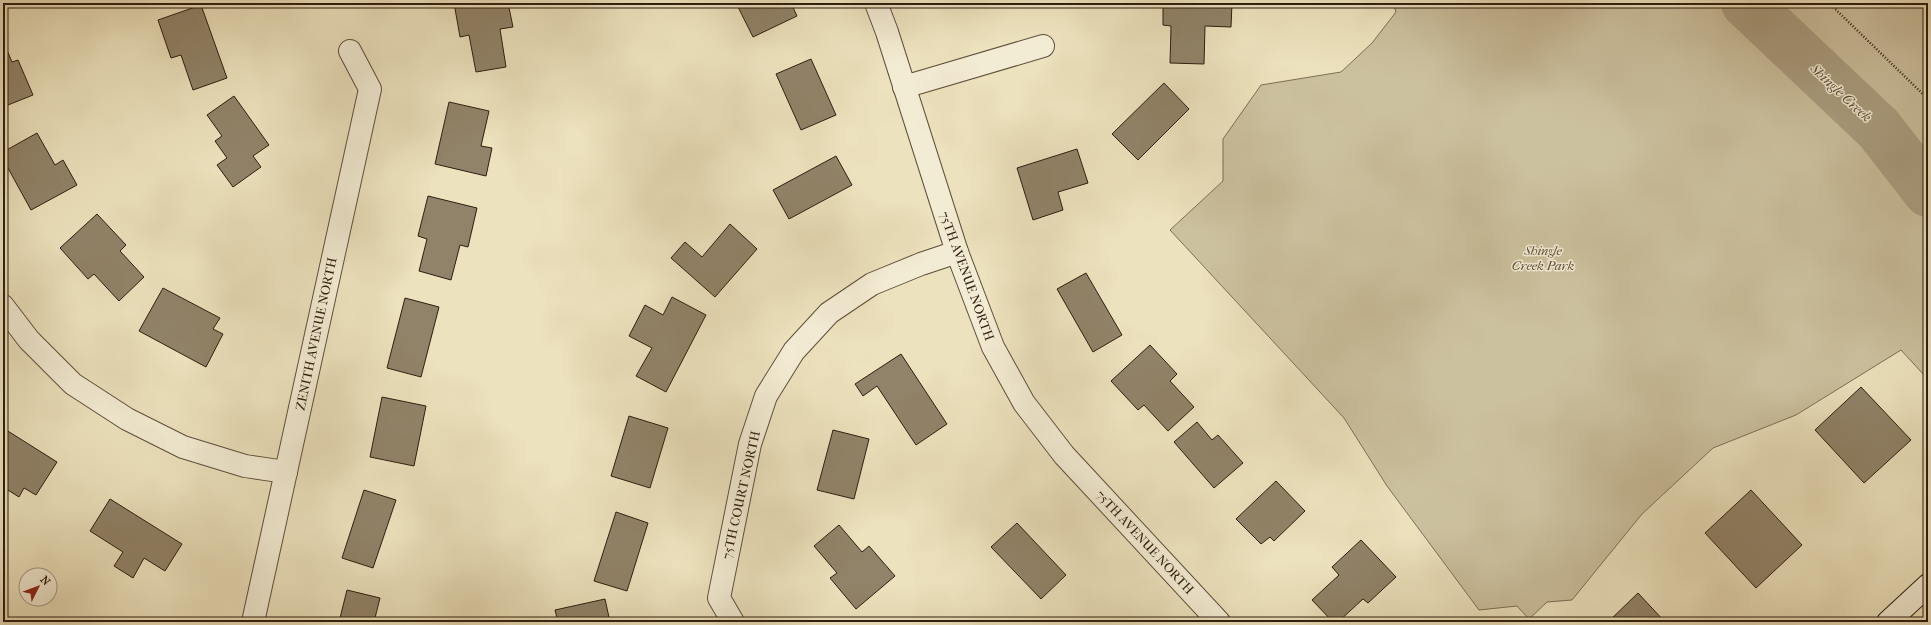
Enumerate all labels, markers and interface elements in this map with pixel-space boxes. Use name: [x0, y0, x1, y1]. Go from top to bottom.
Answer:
water label: Shingle Creek: [1806, 60, 1875, 126]
street label: 75TH AVENUE NORTH: [937, 209, 997, 343]
park label: Shingle Creek Park: [1512, 243, 1574, 273]
street label: ZENITH AVENUE NORTH: [292, 256, 340, 412]
street label: 75TH COURT NORTH: [719, 429, 763, 561]
street label: 75TH AVENUE NORTH: [1093, 487, 1197, 597]
north arrow: [18, 567, 58, 607]
text: N: [37, 573, 53, 589]

